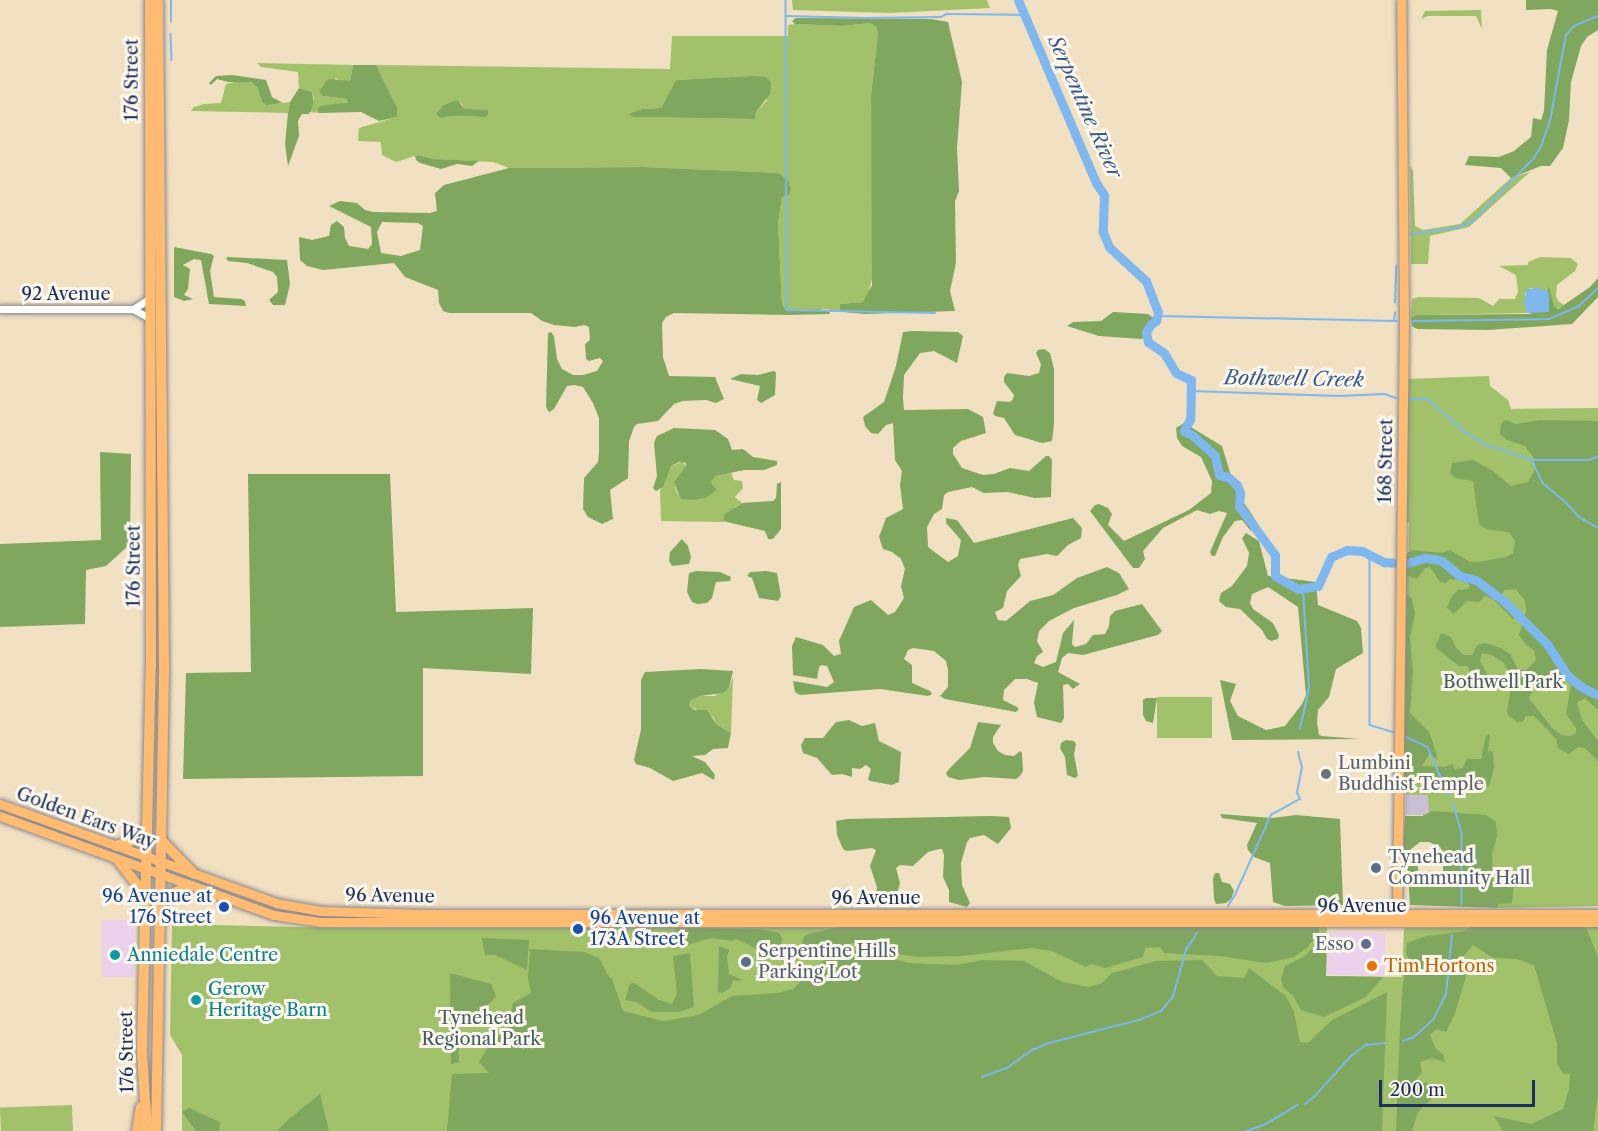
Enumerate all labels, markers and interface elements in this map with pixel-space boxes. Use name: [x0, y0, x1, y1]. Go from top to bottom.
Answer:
water label: Serpentine River: [1043, 32, 1127, 182]
street label: 176 Street: [121, 39, 143, 121]
street label: 92 Avenue: [21, 283, 111, 305]
water label: Bothwell Creek: [1224, 366, 1364, 392]
street label: 168 Street: [1374, 419, 1398, 503]
street label: 176 Street: [123, 525, 145, 607]
park label: Bothwell Park: [1443, 671, 1563, 693]
place label: Lumbini Buddhist Temple: [1338, 753, 1484, 795]
marker: Lumbini Buddhist Temple: [1319, 767, 1333, 781]
street label: Golden Ears Way: [13, 783, 159, 853]
place label: Tynehead Community Hall: [1388, 847, 1531, 890]
marker: Tynehead Community Hall: [1369, 861, 1383, 875]
street label: 96 Avenue: [345, 884, 435, 908]
place label: 96 Avenue at 176 Street: [101, 886, 212, 928]
street label: 96 Avenue: [831, 887, 921, 909]
street label: 96 Avenue: [1317, 895, 1407, 917]
marker: 96 Avenue at 176 Street: [217, 900, 231, 914]
place label: 96 Avenue at 173A Street: [590, 908, 701, 950]
marker: 96 Avenue at 173A Street: [571, 922, 585, 936]
place label: Esso: [1315, 933, 1354, 955]
marker: Esso: [1359, 937, 1373, 951]
place label: Serpentine Hills Parking Lot: [758, 941, 896, 984]
place label: Anniedale Centre: [127, 944, 278, 966]
marker: Anniedale Centre: [108, 948, 122, 962]
marker: Serpentine Hills Parking Lot: [739, 955, 753, 969]
place label: Tim Hortons: [1384, 955, 1494, 977]
marker: Tim Hortons: [1365, 959, 1379, 973]
place label: Gerow Heritage Barn: [208, 979, 327, 1022]
marker: Gerow Heritage Barn: [189, 993, 203, 1007]
park label: Tynehead Regional Park: [421, 1008, 541, 1050]
street label: 176 Street: [115, 1011, 139, 1093]
scale bar: [1382, 1068, 1538, 1106]
text: 200 m: [1390, 1079, 1445, 1101]

